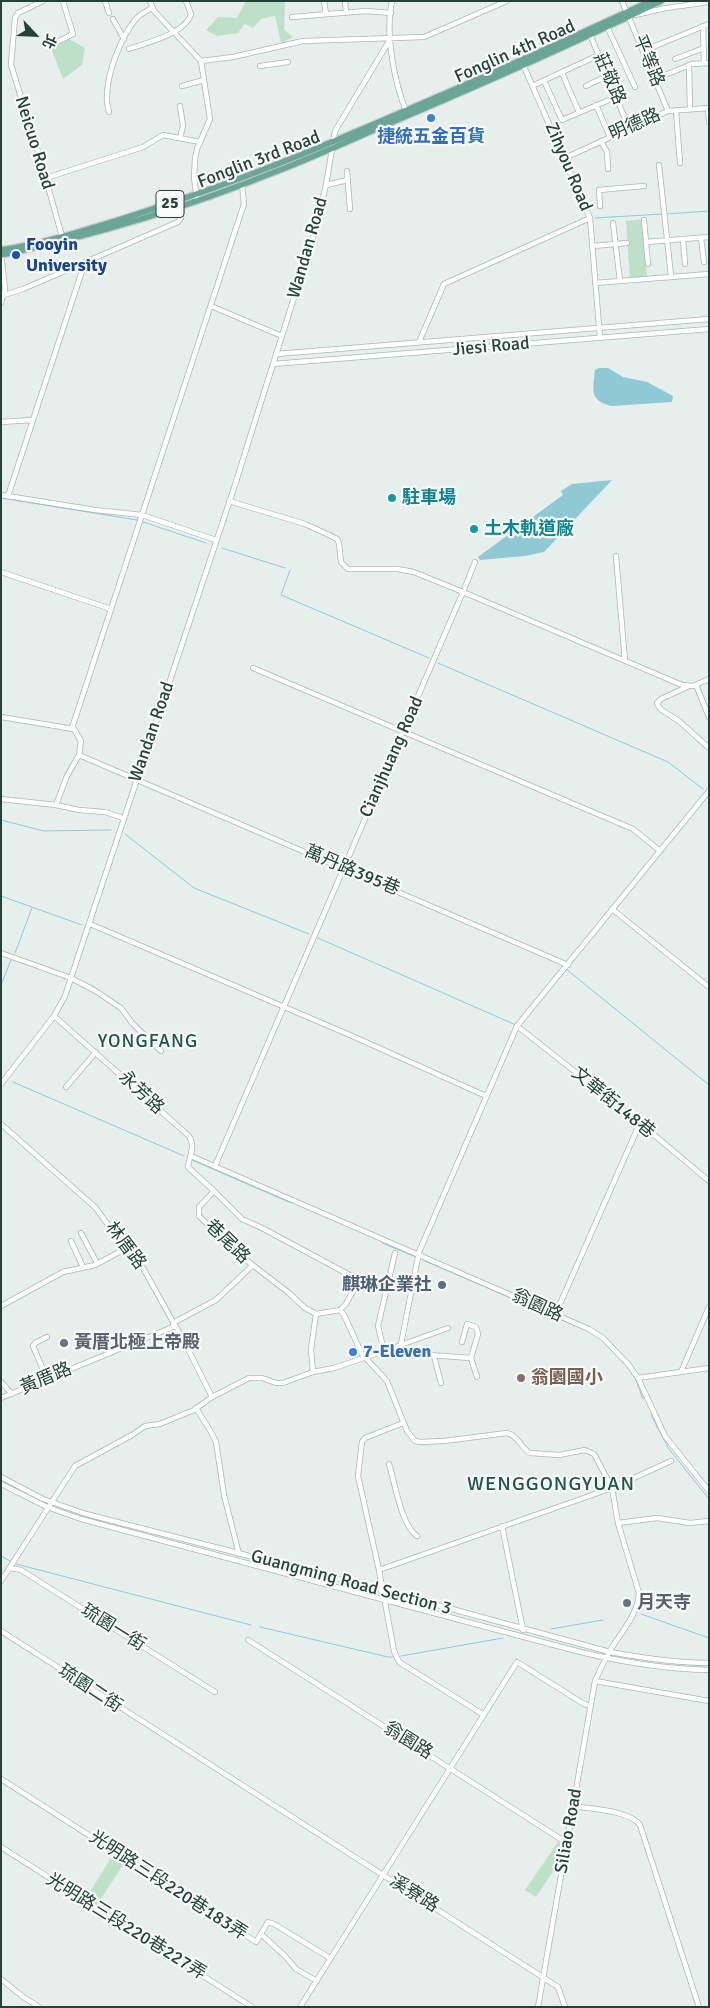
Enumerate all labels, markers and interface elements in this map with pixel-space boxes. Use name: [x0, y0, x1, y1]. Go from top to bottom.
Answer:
north arrow: [10, 10, 60, 60]
street label: Fonglin 4th Road: [451, 16, 579, 88]
text: 北: [38, 32, 60, 51]
street label: 平等路: [628, 32, 668, 90]
street label: 莊敬路: [589, 50, 629, 108]
street label: Neicuo Road: [10, 94, 58, 192]
street label: 明德路: [606, 104, 664, 146]
marker: 捷統五金百貨: [425, 112, 437, 124]
street label: Zihyou Road: [540, 119, 596, 215]
place label: 捷統五金百貨: [377, 126, 485, 148]
street label: Fonglin 3rd Road: [195, 127, 323, 193]
road number: 25: [156, 190, 184, 218]
street label: Wandan Road: [283, 195, 333, 301]
place label: Fooyin University: [26, 234, 107, 276]
marker: Fooyin University: [10, 249, 22, 261]
street label: Jiesi Road: [452, 333, 530, 361]
place label: 駐車場: [402, 487, 456, 509]
marker: 駐車場: [386, 492, 398, 504]
place label: 土木軌道廠: [484, 518, 574, 540]
marker: 土木軌道廠: [468, 523, 480, 535]
street label: Wandan Road: [125, 679, 179, 785]
street label: Cianjhuang Road: [356, 693, 428, 821]
street label: 萬丹路395巷: [301, 841, 403, 901]
district label: YONGFANG: [97, 1031, 199, 1053]
street label: 文華街148巷: [567, 1063, 659, 1143]
street label: 永芳路: [114, 1067, 168, 1119]
street label: 巷尾路: [200, 1215, 254, 1269]
street label: 林厝路: [100, 1218, 150, 1274]
place label: 麒琳企業社: [342, 1274, 432, 1296]
marker: 麒琳企業社: [436, 1279, 448, 1291]
street label: 翁園路: [508, 1285, 566, 1327]
place label: 黃厝北極上帝殿: [74, 1332, 200, 1354]
marker: 黃厝北極上帝殿: [58, 1337, 70, 1349]
place label: 7-Eleven: [363, 1341, 431, 1363]
marker: 7-Eleven: [347, 1346, 359, 1358]
street label: 黃厝路: [17, 1359, 75, 1399]
place label: 翁園國小: [531, 1367, 603, 1389]
marker: 翁園國小: [515, 1372, 527, 1384]
district label: WENGGONGYUAN: [466, 1473, 636, 1497]
street label: Guangming Road Section 3: [248, 1546, 454, 1620]
place label: 月天寺: [637, 1592, 691, 1614]
marker: 月天寺: [621, 1597, 633, 1609]
street label: 琉園一街: [77, 1600, 149, 1656]
street label: 琉園二街: [54, 1660, 126, 1718]
street label: 翁園路: [379, 1718, 437, 1764]
street label: Siliao Road: [551, 1787, 587, 1875]
street label: 光明路三段220巷183弄: [85, 1827, 251, 1945]
street label: 光明路三段220巷227弄: [42, 1869, 210, 1985]
street label: 溪寮路: [385, 1871, 443, 1917]

